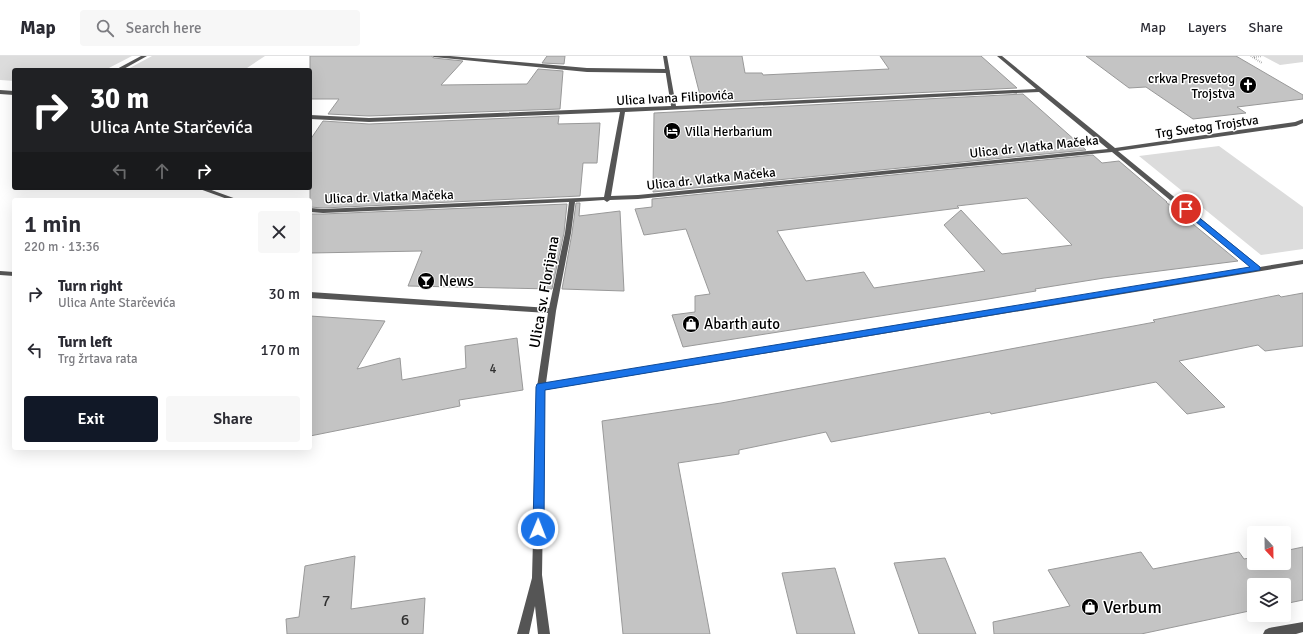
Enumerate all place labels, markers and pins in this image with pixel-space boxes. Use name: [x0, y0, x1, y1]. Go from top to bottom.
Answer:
place label: crkva Presvetog Trojstva: [1148, 71, 1235, 102]
church icon: crkva Presvetog Trojstva: [1238, 75, 1258, 95]
hotel icon: Villa Herbarium: [662, 121, 682, 141]
place label: Villa Herbarium: [685, 124, 772, 140]
pin: [1169, 192, 1203, 226]
bar icon: News: [416, 271, 436, 291]
place label: News: [439, 272, 474, 290]
shop icon: Abarth auto: [681, 314, 701, 334]
place label: Abarth auto: [704, 315, 780, 333]
place label: Verbum: [1103, 596, 1162, 618]
shop icon: Verbum: [1080, 597, 1100, 617]

